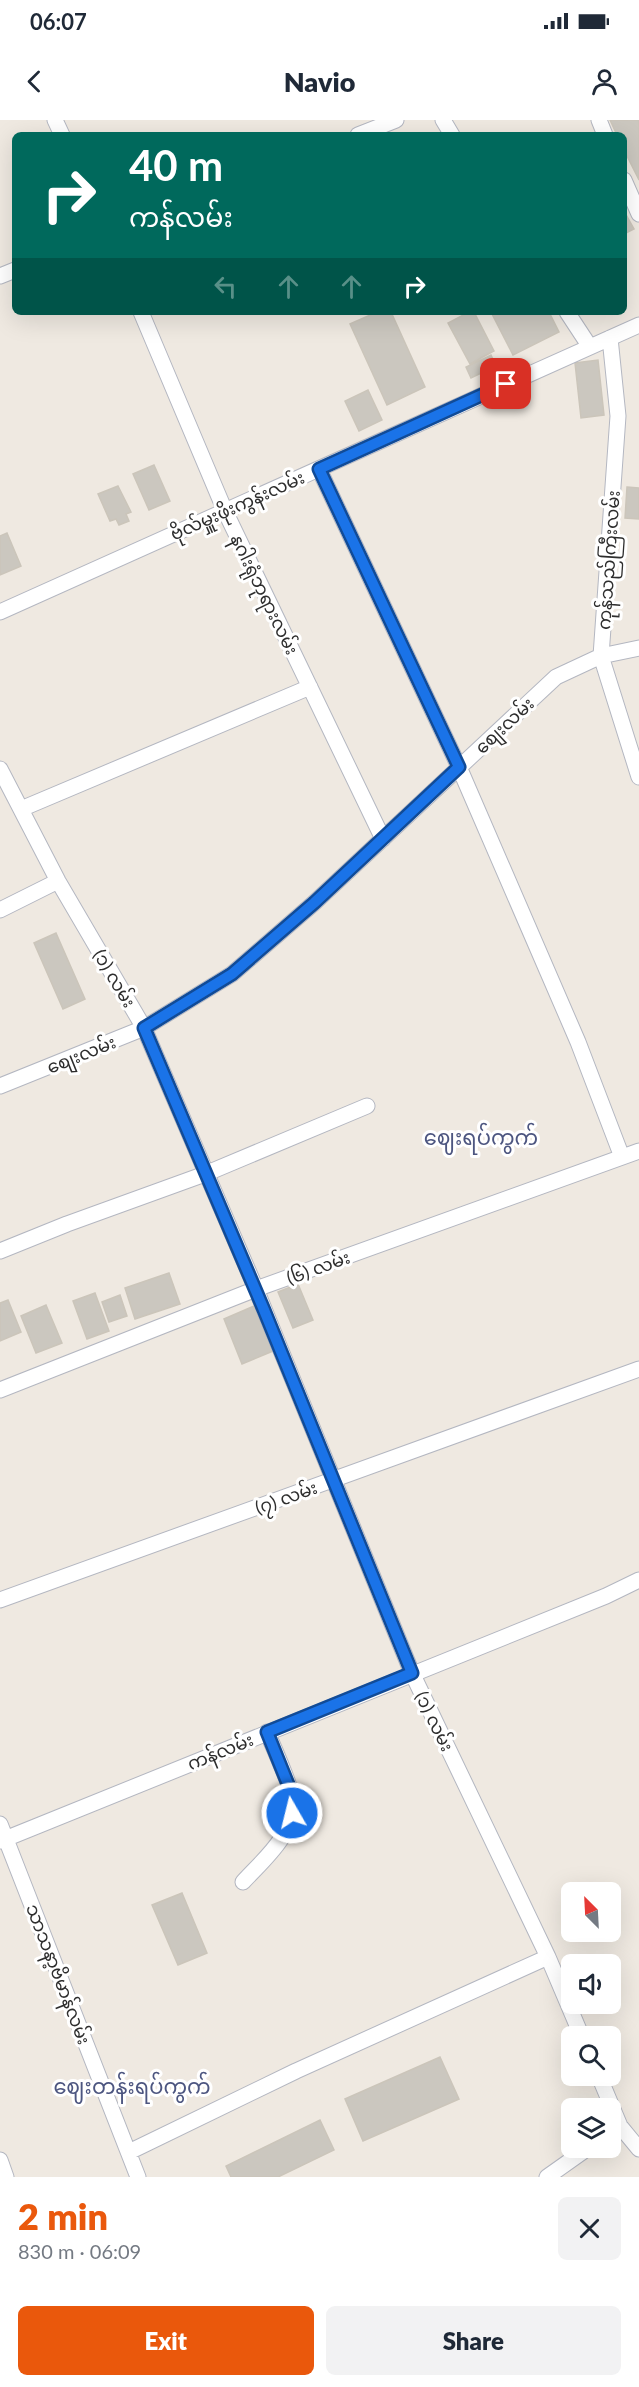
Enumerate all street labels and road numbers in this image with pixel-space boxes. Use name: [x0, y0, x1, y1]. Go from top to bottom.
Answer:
street label: ဗိုလ်မှူးဖိုးကွန်းလမ်း: [166, 464, 310, 549]
street label: ကုန်သည်ကြီးလမ်း: [590, 489, 629, 631]
street label: နဂါးရုံဘုရားလမ်း: [222, 530, 305, 660]
street label: စျေးလမ်း: [469, 691, 542, 762]
street label: (၁) လမ်း: [89, 944, 142, 1011]
street label: စျေးလမ်း: [43, 1029, 121, 1082]
street label: (၆) လမ်း: [283, 1244, 353, 1289]
street label: (၇) လမ်း: [252, 1475, 322, 1523]
street label: (၁) လမ်း: [411, 1687, 460, 1755]
street label: ကန်လမ်း: [183, 1727, 258, 1779]
street label: သာသနာ့ဗိမာန်လမ်း: [17, 1900, 98, 2049]

